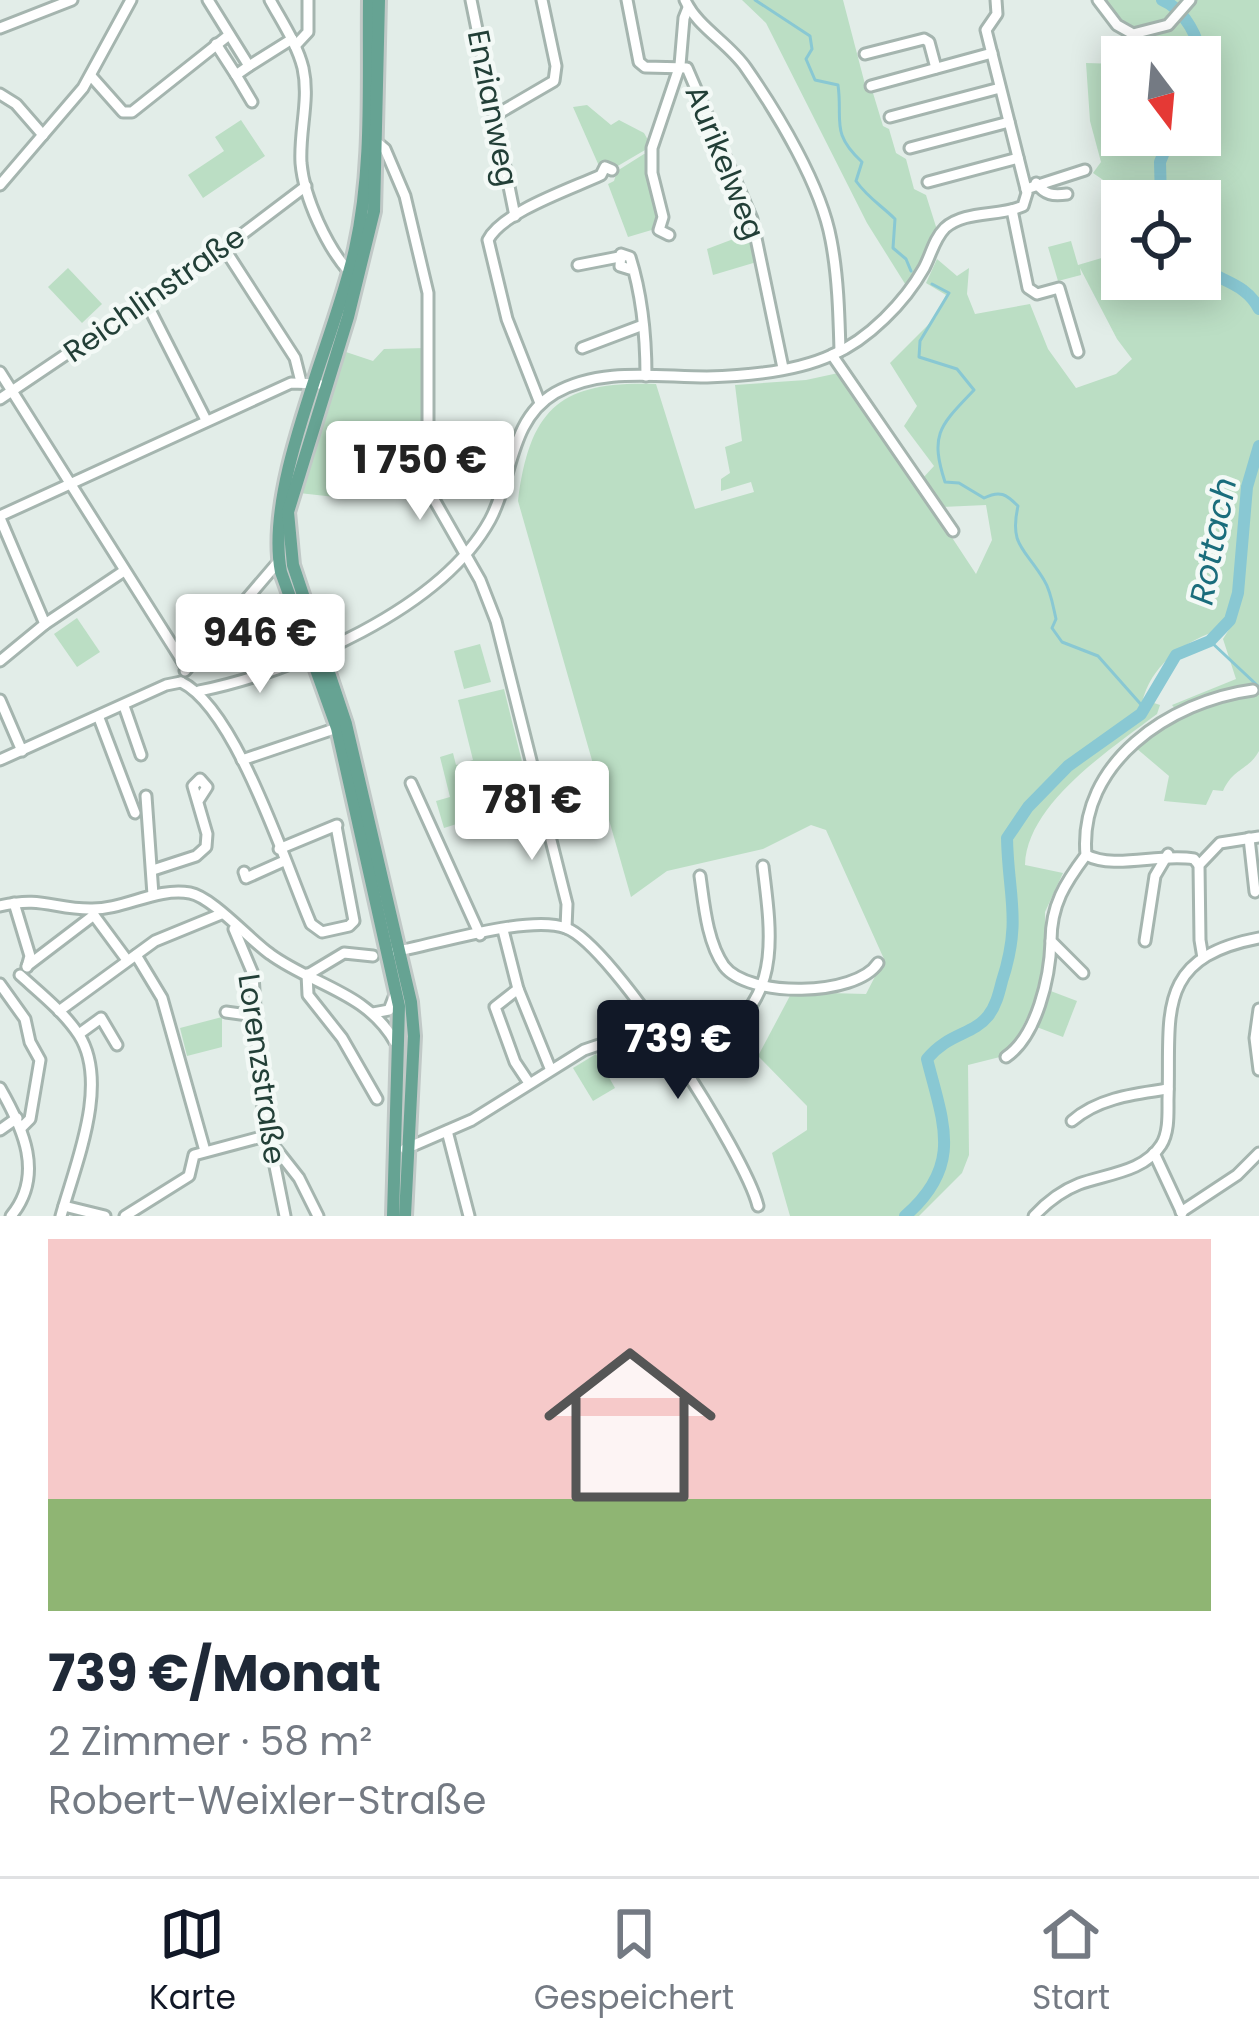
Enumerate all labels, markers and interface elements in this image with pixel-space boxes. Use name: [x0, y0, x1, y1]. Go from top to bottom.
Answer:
street label: Enzianweg: [457, 26, 529, 190]
north arrow: [1101, 36, 1221, 156]
map controls: [1101, 36, 1221, 300]
street label: Aurikelweg: [675, 78, 775, 246]
button: locate: [1101, 180, 1221, 300]
street label: Reichlinstraße: [55, 215, 253, 373]
pin: 1 750 €: [309, 421, 531, 523]
text: 1 750 €: [353, 432, 487, 487]
water label: Rottach: [1178, 473, 1248, 609]
pin: 946 €: [176, 594, 344, 696]
text: 946 €: [203, 605, 317, 660]
pin: 781 €: [448, 761, 616, 863]
text: 781 €: [482, 772, 582, 827]
street label: Lorenzstraße: [227, 971, 297, 1167]
pin: 739 €: [594, 1000, 762, 1102]
text: 739 €: [624, 1011, 732, 1066]
icon: home: [522, 1317, 738, 1533]
text: 739 €/Monat: [48, 1637, 381, 1709]
text: 2 Zimmer · 58 m²: [48, 1714, 372, 1769]
text: Robert-Weixler-Straße: [48, 1773, 487, 1828]
tab: Karte: [149, 1901, 236, 2023]
tab: Gespeichert: [534, 1901, 734, 2023]
tab: Start: [1032, 1901, 1110, 2023]

